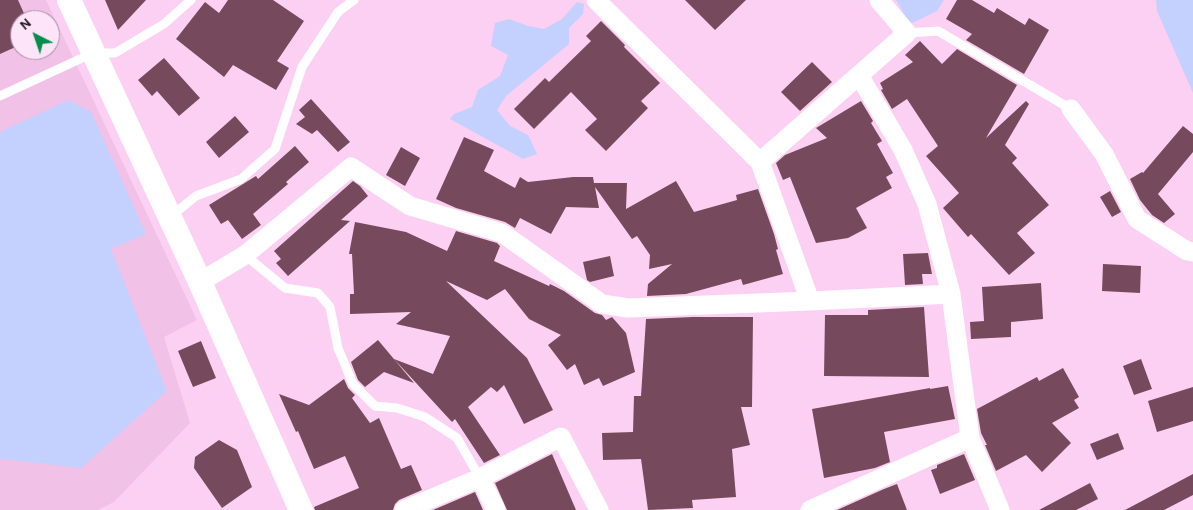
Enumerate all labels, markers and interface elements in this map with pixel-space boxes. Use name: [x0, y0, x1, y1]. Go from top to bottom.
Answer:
north arrow: [10, 10, 60, 60]
text: N: [16, 14, 35, 34]

